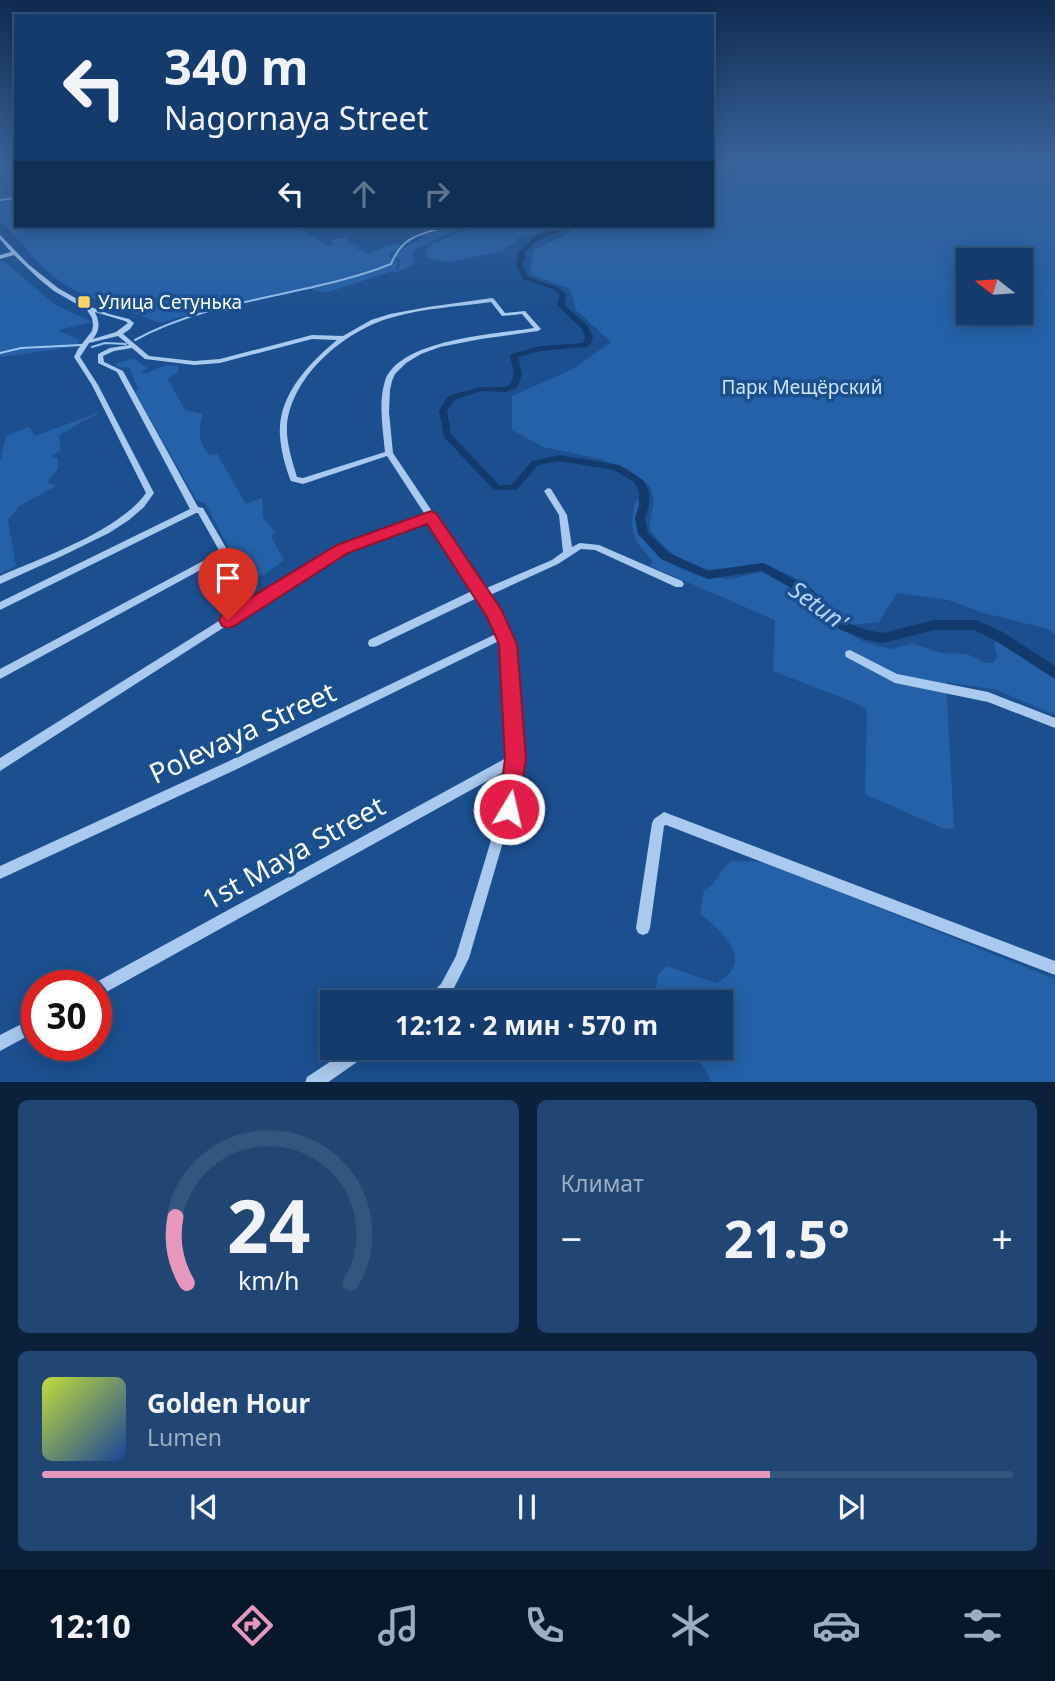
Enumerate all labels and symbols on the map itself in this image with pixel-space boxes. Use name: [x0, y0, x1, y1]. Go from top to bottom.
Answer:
north arrow: [956, 248, 1032, 326]
place label: Улица Сетунька: [98, 289, 242, 315]
marker: Улица Сетунька: [76, 294, 92, 310]
park label: Парк Мещёрский: [722, 374, 882, 400]
pin: [198, 548, 258, 620]
water label: Setun': [783, 573, 856, 638]
street label: Polevaya Street: [143, 672, 341, 792]
position arrow: [472, 772, 546, 846]
street label: 1st Maya Street: [195, 786, 391, 918]
speed limit sign: 30: [21, 970, 112, 1061]

